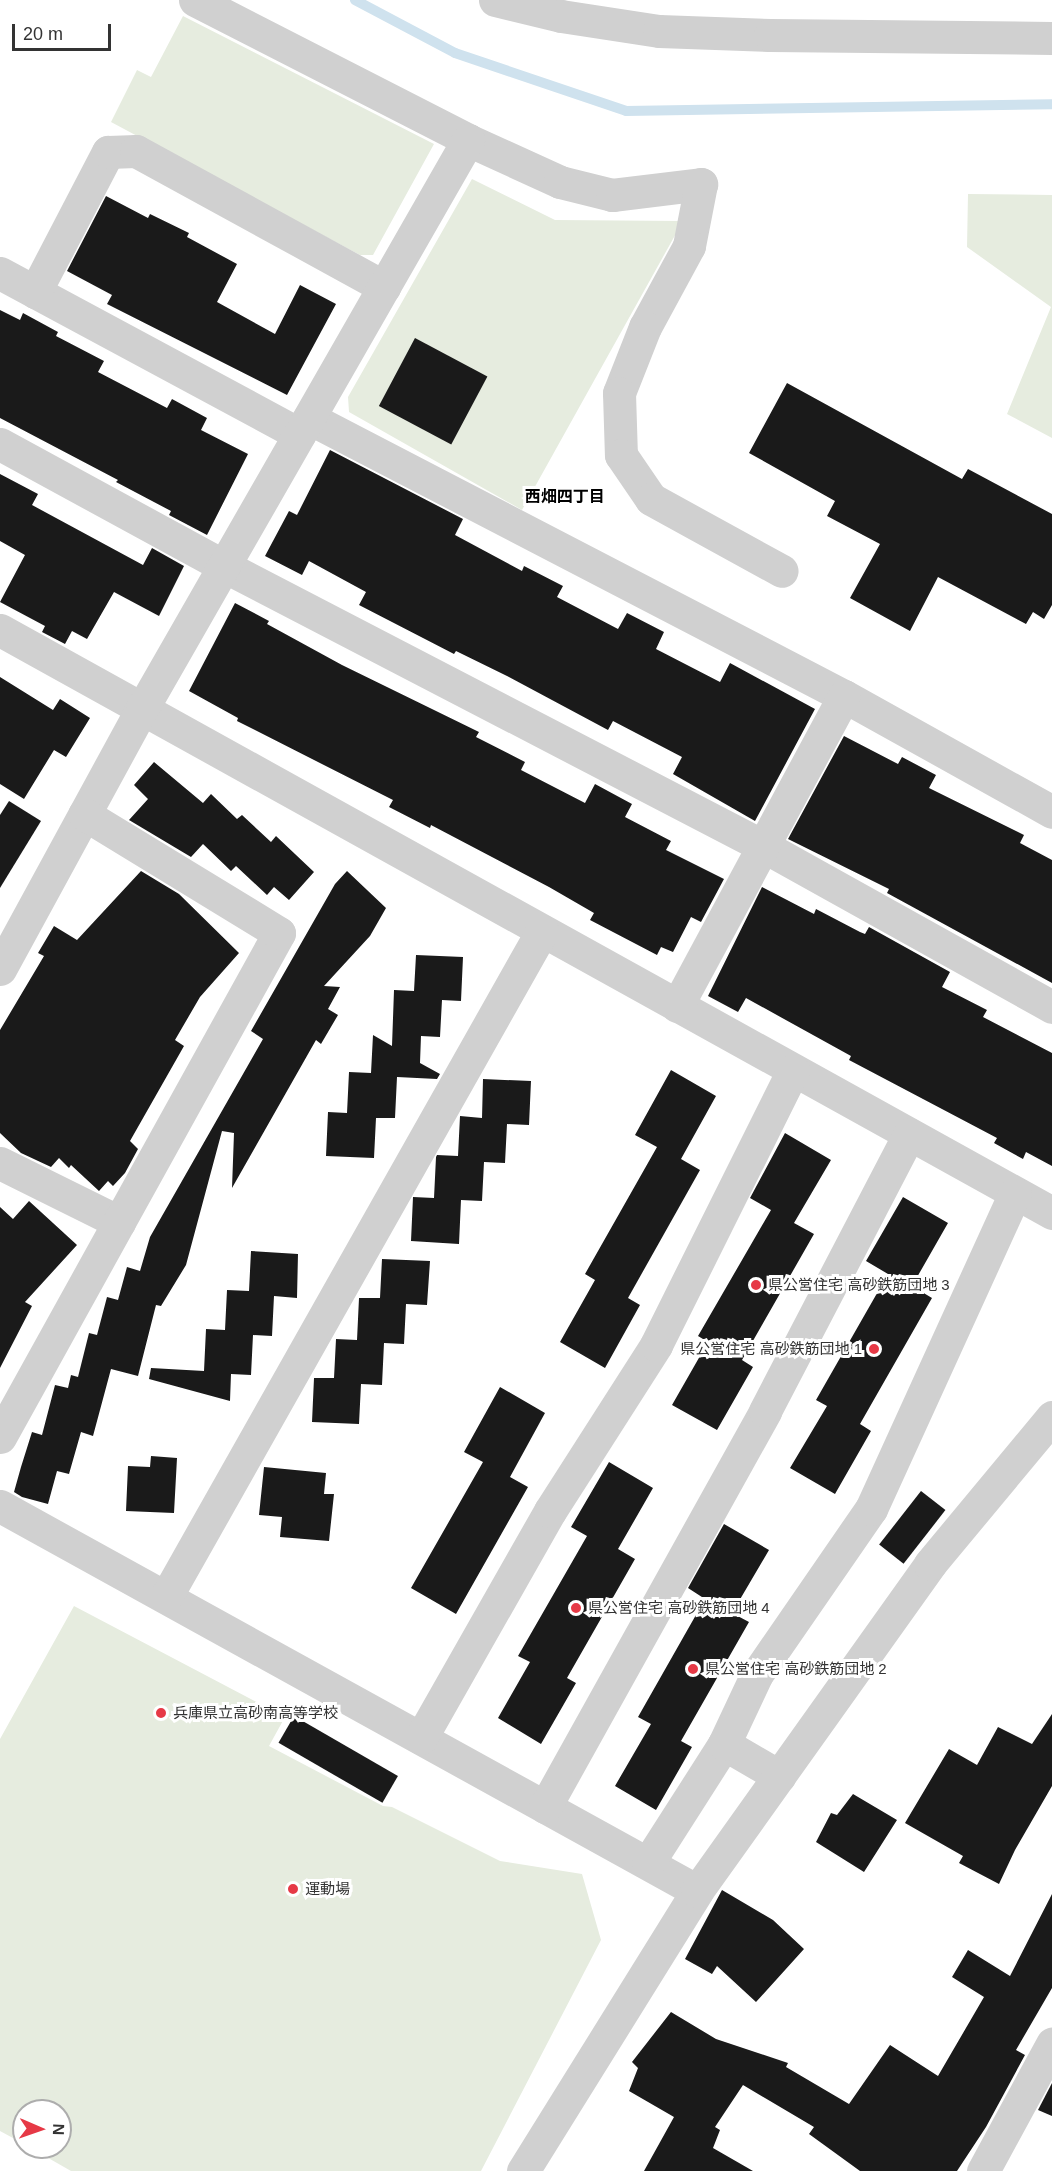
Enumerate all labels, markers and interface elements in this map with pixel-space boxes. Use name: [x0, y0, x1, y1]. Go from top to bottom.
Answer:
scale bar: [15, 12, 114, 50]
text: 20 m: [23, 24, 63, 44]
district label: 西畑四丁目: [525, 487, 605, 507]
place label: 県公営住宅 高砂鉄筋団地 3: [768, 1276, 950, 1294]
marker: 県公営住宅 高砂鉄筋団地 3: [749, 1278, 763, 1292]
place label: 県公営住宅 高砂鉄筋団地 1: [680, 1340, 862, 1358]
marker: 県公営住宅 高砂鉄筋団地 1: [867, 1342, 881, 1356]
place label: 県公営住宅 高砂鉄筋団地 4: [588, 1599, 770, 1617]
marker: 県公営住宅 高砂鉄筋団地 4: [569, 1601, 583, 1615]
place label: 県公営住宅 高砂鉄筋団地 2: [705, 1660, 887, 1678]
marker: 県公営住宅 高砂鉄筋団地 2: [686, 1662, 700, 1676]
place label: 兵庫県立高砂南高等学校: [173, 1704, 338, 1722]
marker: 兵庫県立高砂南高等学校: [154, 1706, 168, 1720]
place label: 運動場: [305, 1880, 350, 1898]
marker: 運動場: [286, 1882, 300, 1896]
north arrow: [12, 2099, 72, 2159]
text: N: [50, 2124, 67, 2136]

